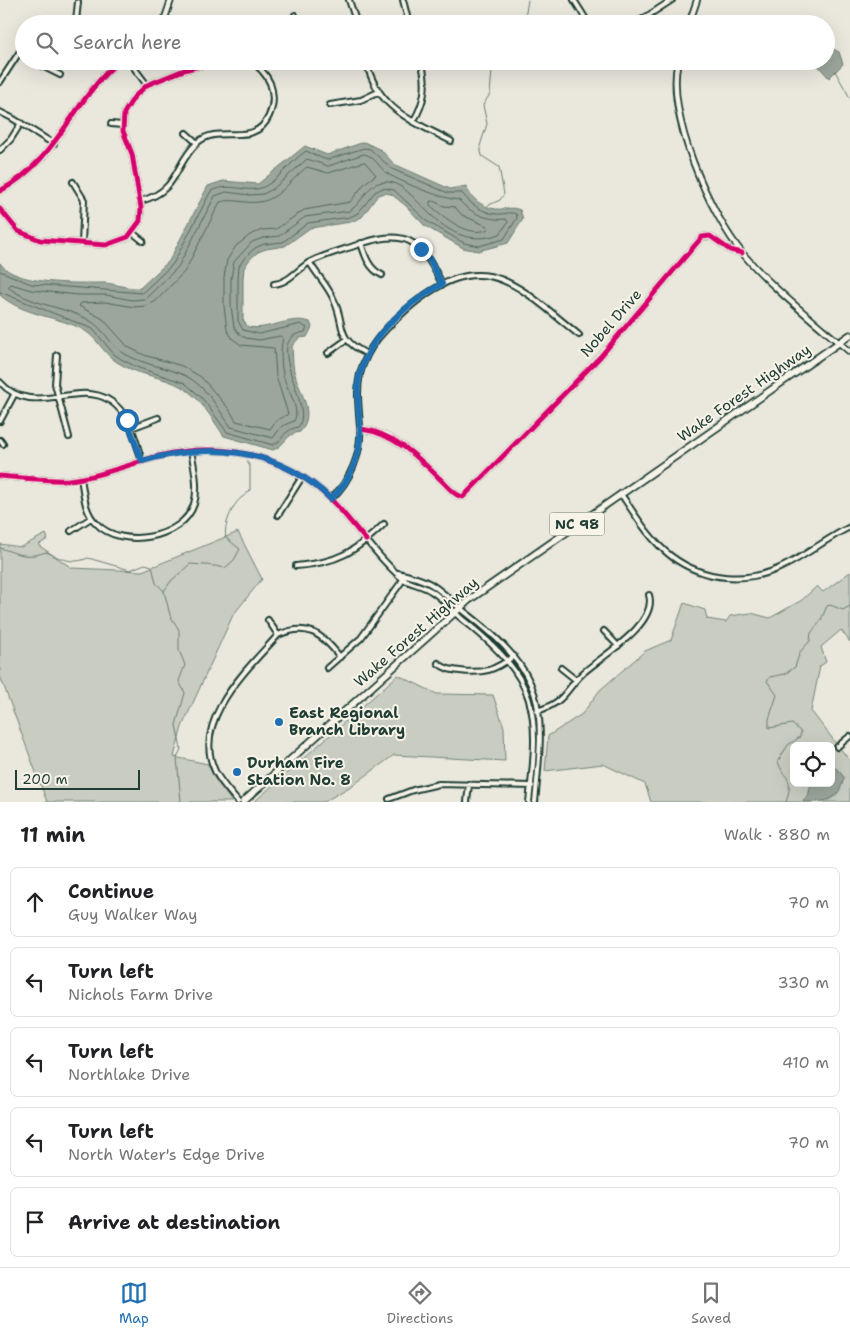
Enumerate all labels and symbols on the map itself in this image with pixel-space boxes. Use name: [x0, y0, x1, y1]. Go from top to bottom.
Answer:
route end: [410, 238, 433, 261]
street label: Nobel Drive: [576, 285, 646, 361]
street label: Wake Forest Highway: [673, 339, 815, 447]
route start: [116, 409, 139, 432]
road number: NC 98: [550, 512, 604, 536]
street label: Wake Forest Highway: [350, 573, 482, 691]
place label: East Regional Branch Library: [289, 703, 405, 740]
marker: East Regional Branch Library: [273, 716, 285, 728]
place label: Durham Fire Station No. 8: [247, 753, 351, 790]
marker: Durham Fire Station No. 8: [231, 766, 243, 778]
scale bar: [15, 767, 140, 790]

